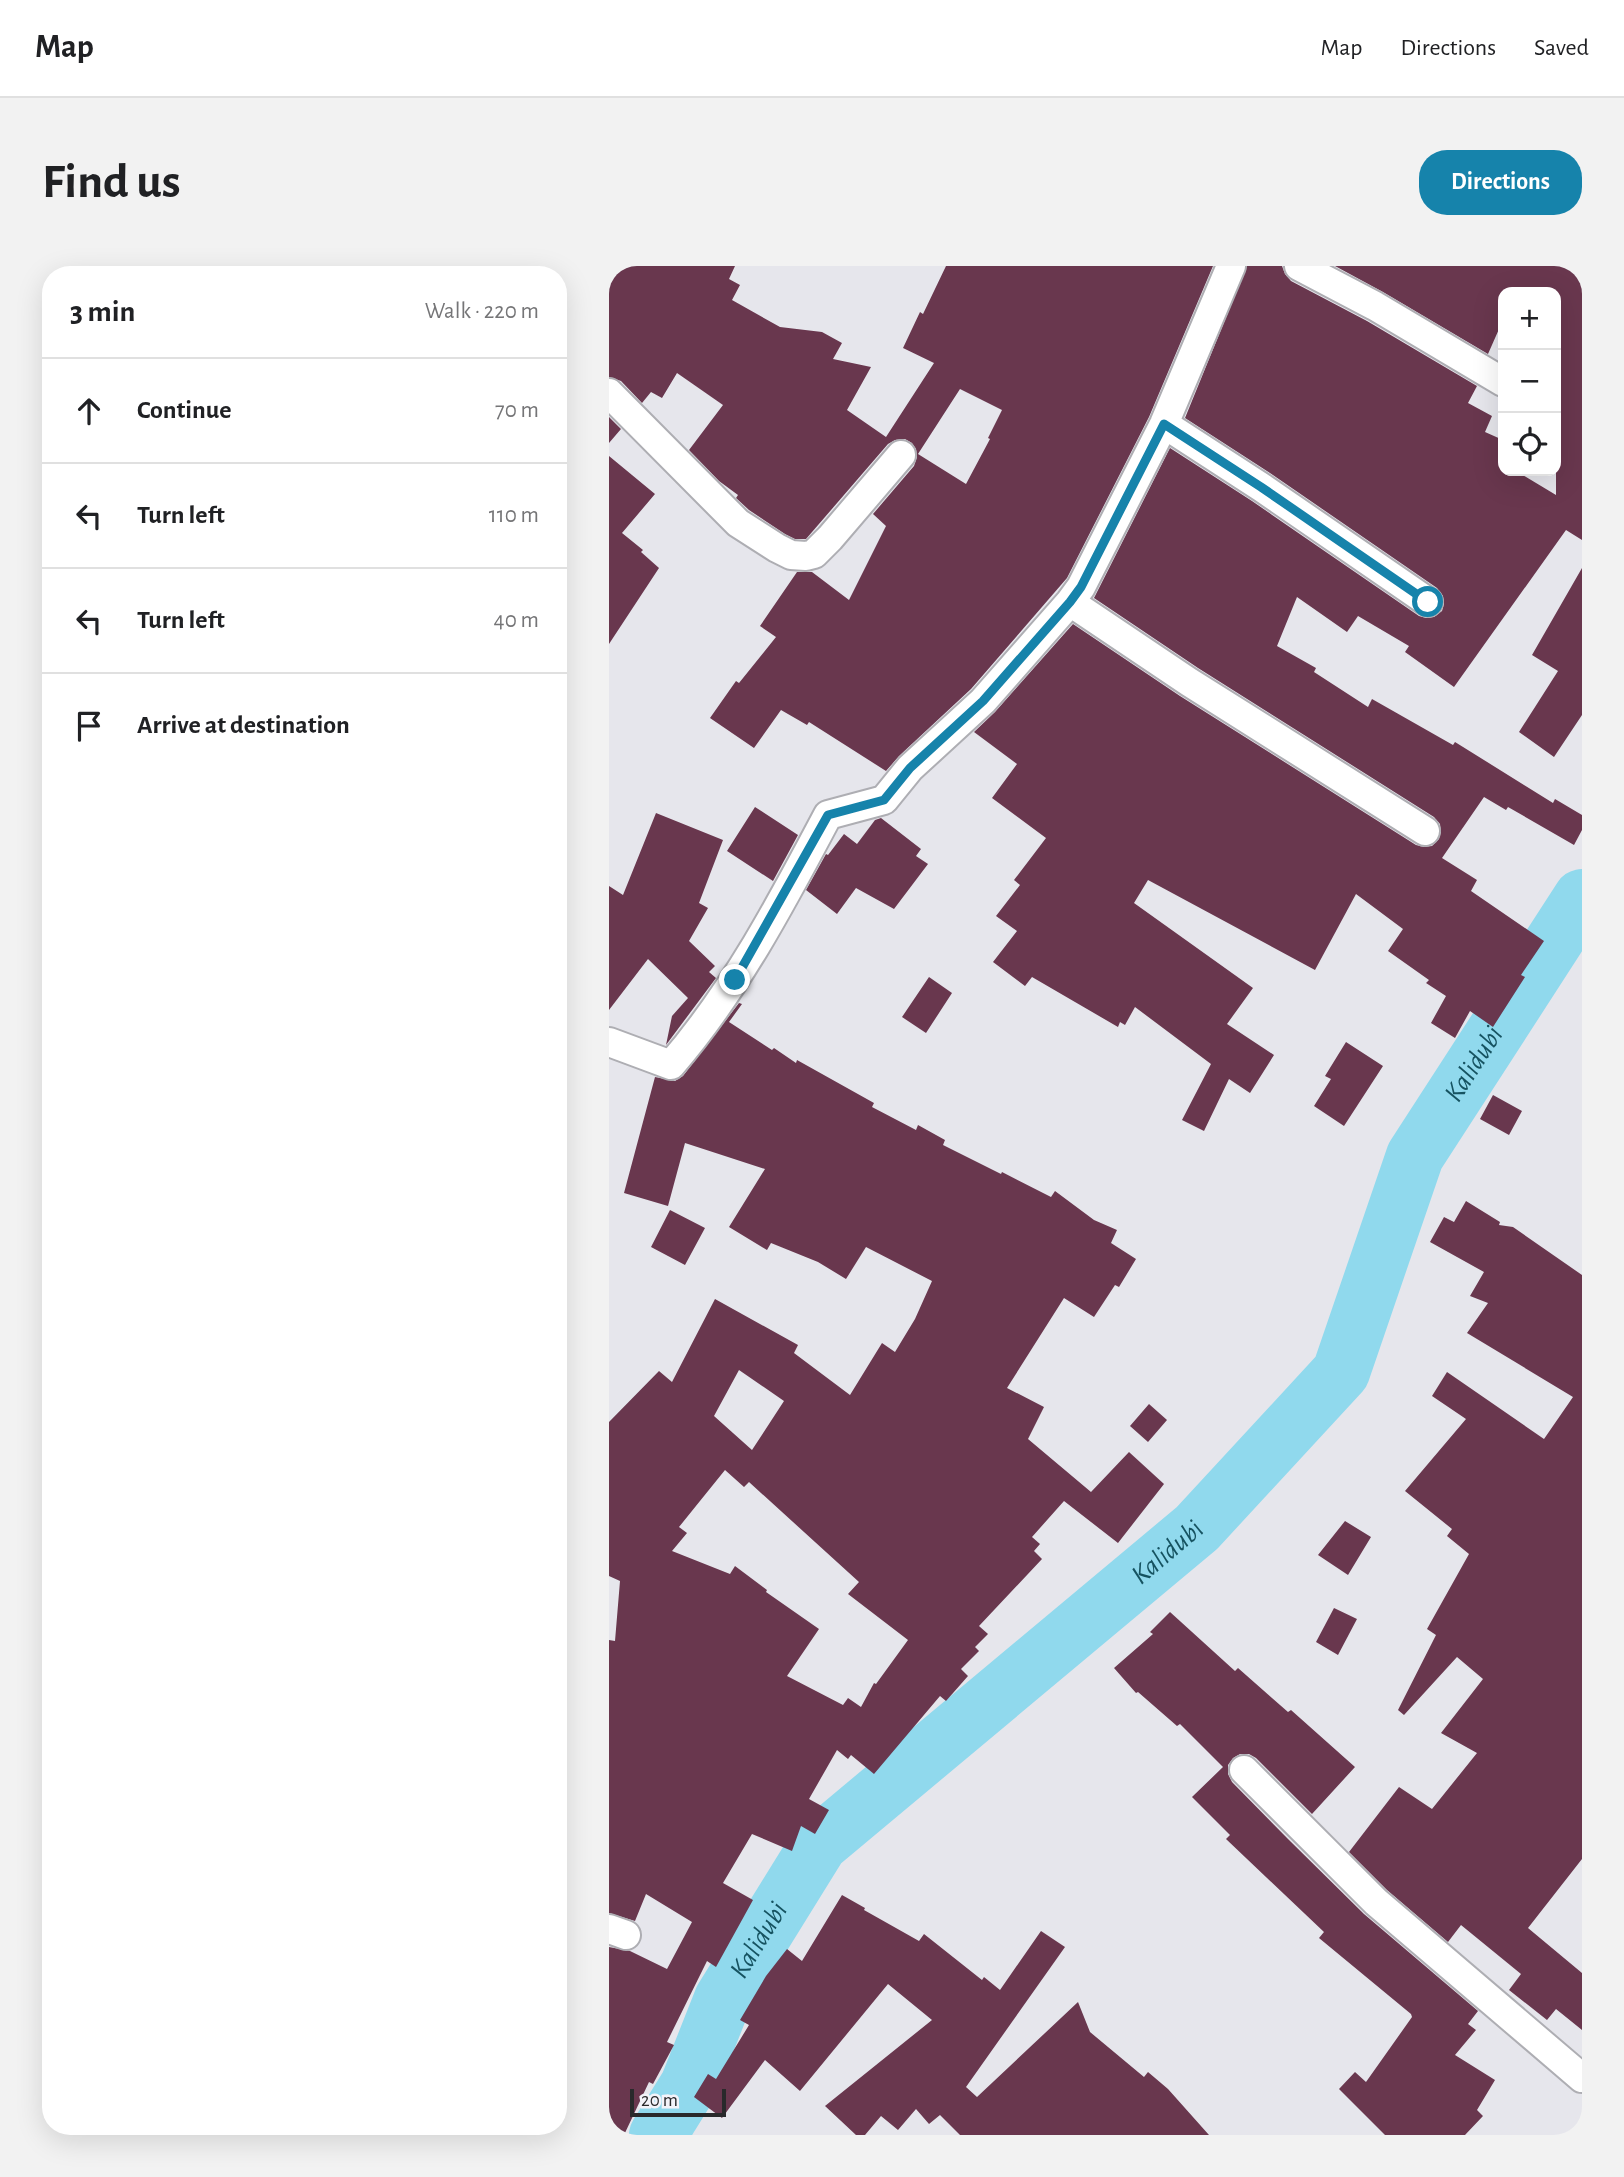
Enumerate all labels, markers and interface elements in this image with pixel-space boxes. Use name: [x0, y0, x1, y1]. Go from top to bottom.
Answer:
text: Map: [35, 31, 94, 64]
text: Map: [1320, 36, 1362, 60]
text: Directions: [1400, 36, 1496, 60]
text: Saved: [1534, 36, 1589, 60]
button: Directions: [1419, 150, 1582, 215]
text: Find us: [42, 158, 181, 207]
map controls: [1498, 287, 1561, 476]
button: +: [1498, 287, 1561, 350]
text: 3 min: [70, 297, 135, 327]
text: Walk · 220 m: [425, 300, 539, 323]
button: −: [1498, 350, 1561, 413]
icon: ahead: [70, 392, 108, 430]
text: Continue: [137, 397, 232, 423]
text: 70 m: [495, 399, 539, 422]
button: locate: [1498, 413, 1561, 476]
icon: left: [70, 497, 108, 535]
text: Turn left: [137, 502, 225, 528]
text: 110 m: [489, 504, 539, 527]
route start: [1412, 586, 1443, 617]
icon: left: [70, 602, 108, 640]
text: Turn left: [137, 607, 225, 633]
text: 40 m: [494, 609, 539, 632]
icon: arrive: [70, 707, 108, 745]
text: Arrive at destination: [137, 712, 350, 738]
route end: [719, 964, 750, 995]
water label: Kalidubi: [1440, 1022, 1509, 1107]
water label: Kalidubi: [1127, 1516, 1210, 1590]
water label: Kalidubi: [725, 1898, 793, 1983]
scale bar: [630, 2086, 726, 2118]
text: 20 m: [641, 2091, 678, 2110]

